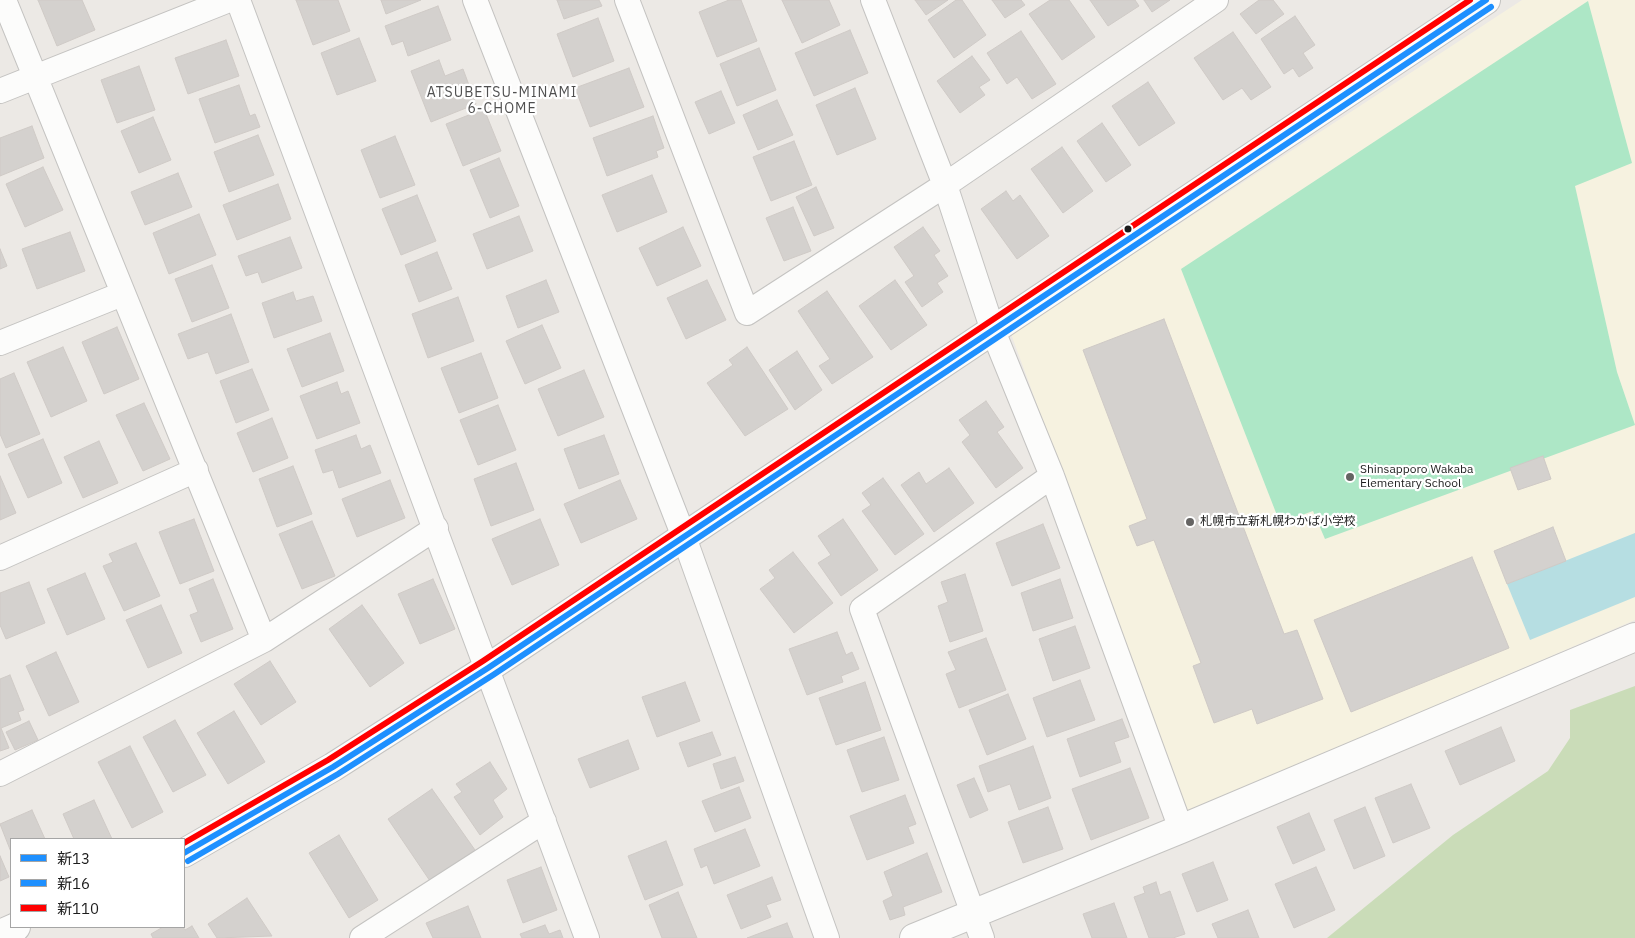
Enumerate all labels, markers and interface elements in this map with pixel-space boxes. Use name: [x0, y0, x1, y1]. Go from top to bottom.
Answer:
district label: ATSUBETSU-MINAMI 6-CHOME: [425, 85, 579, 118]
unlabelled marker: [1123, 224, 1133, 234]
place label: Shinsapporo Wakaba Elementary School: [1360, 463, 1473, 491]
marker: Shinsapporo Wakaba Elementary School: [1344, 471, 1356, 483]
place label: 札幌市立新札幌わかば小学校: [1200, 515, 1356, 529]
marker: 札幌市立新札幌わかば小学校: [1184, 516, 1196, 528]
legend: [10, 838, 185, 928]
text: 新13: [57, 849, 90, 868]
text: 新16: [57, 874, 90, 893]
text: 新110: [57, 899, 99, 918]

